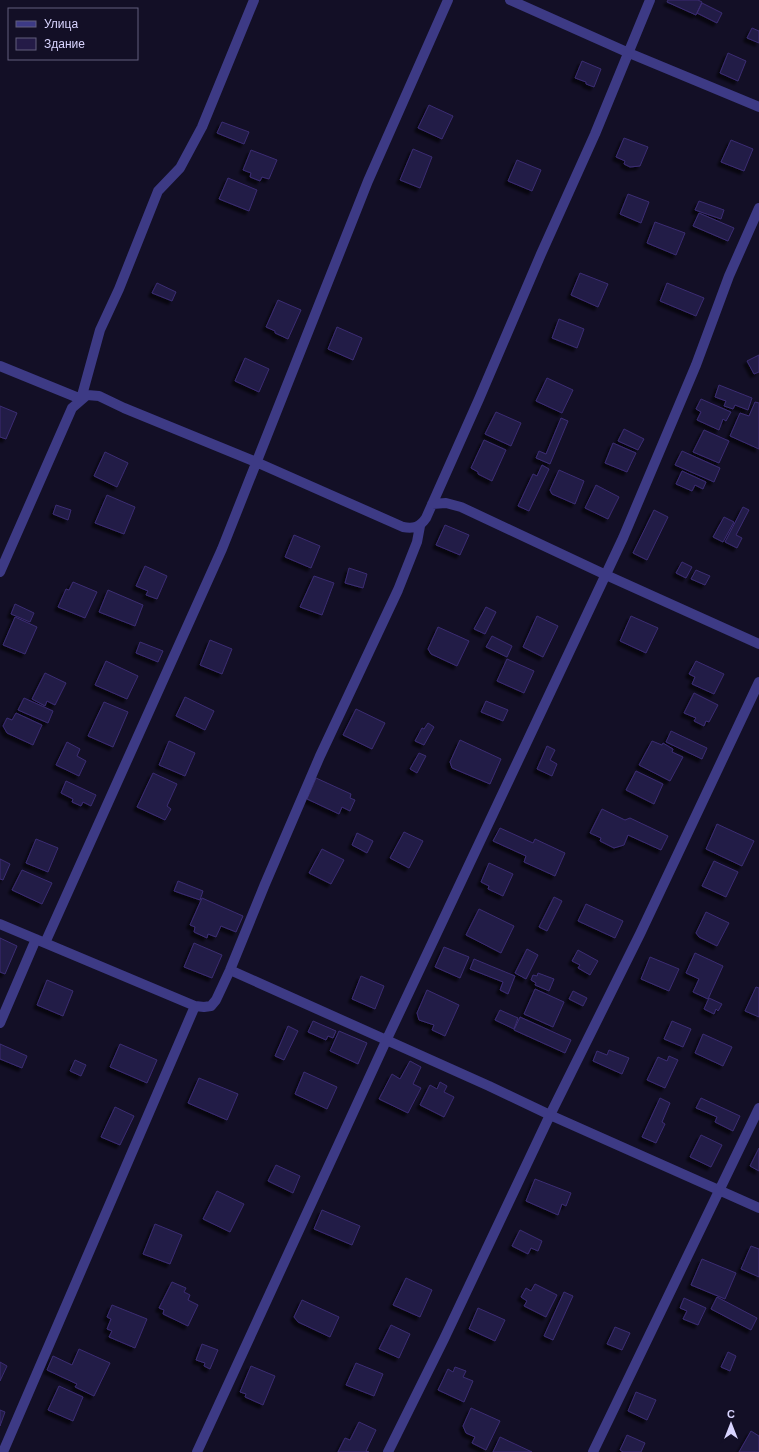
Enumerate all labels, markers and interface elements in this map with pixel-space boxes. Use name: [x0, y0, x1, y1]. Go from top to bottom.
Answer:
legend: [8, 8, 138, 60]
text: Улица: [44, 16, 78, 32]
text: Здание: [44, 36, 85, 52]
north arrow: [711, 1404, 751, 1444]
text: С: [727, 1407, 735, 1421]

